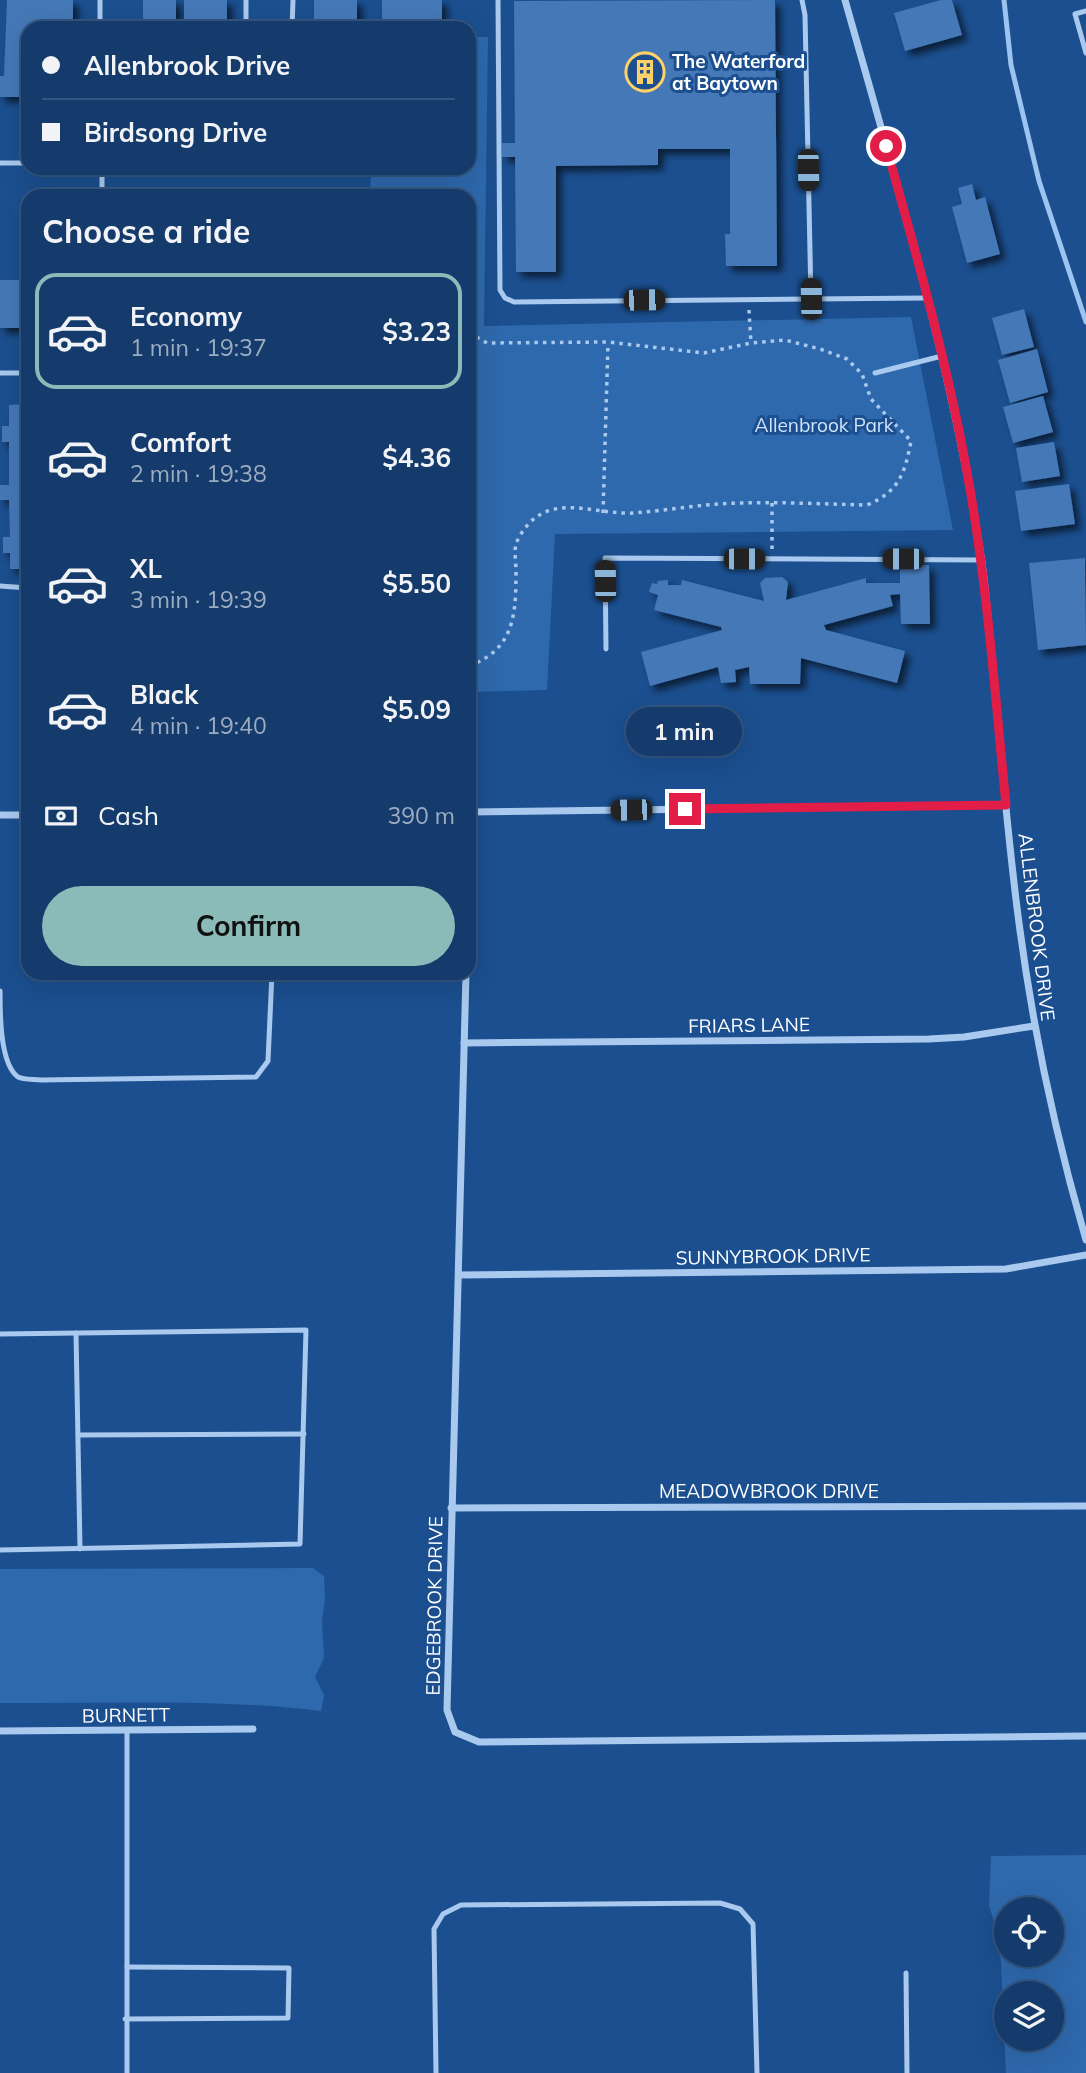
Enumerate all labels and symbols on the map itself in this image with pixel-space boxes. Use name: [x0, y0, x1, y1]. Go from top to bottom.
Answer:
place label: The Waterford at Baytown: [672, 49, 805, 95]
building icon: The Waterford at Baytown: [624, 51, 666, 93]
route start: [870, 130, 902, 162]
car: [798, 149, 819, 191]
car: [801, 278, 822, 320]
car: [623, 289, 666, 311]
park label: Allenbrook Park: [754, 413, 894, 437]
car: [724, 549, 766, 570]
car: [883, 549, 925, 570]
car: [595, 560, 616, 602]
callout: 1 min: [627, 708, 743, 756]
route end: [669, 793, 701, 825]
car: [610, 799, 653, 821]
street label: ALLENBROOK DRIVE: [1014, 832, 1060, 1022]
street label: FRIARS LANE: [688, 1012, 810, 1038]
street label: SUNNYBROOK DRIVE: [675, 1242, 871, 1270]
street label: MEADOWBROOK DRIVE: [659, 1479, 879, 1503]
street label: EDGEBROOK DRIVE: [420, 1516, 448, 1696]
street label: BURNETT: [82, 1702, 171, 1728]

